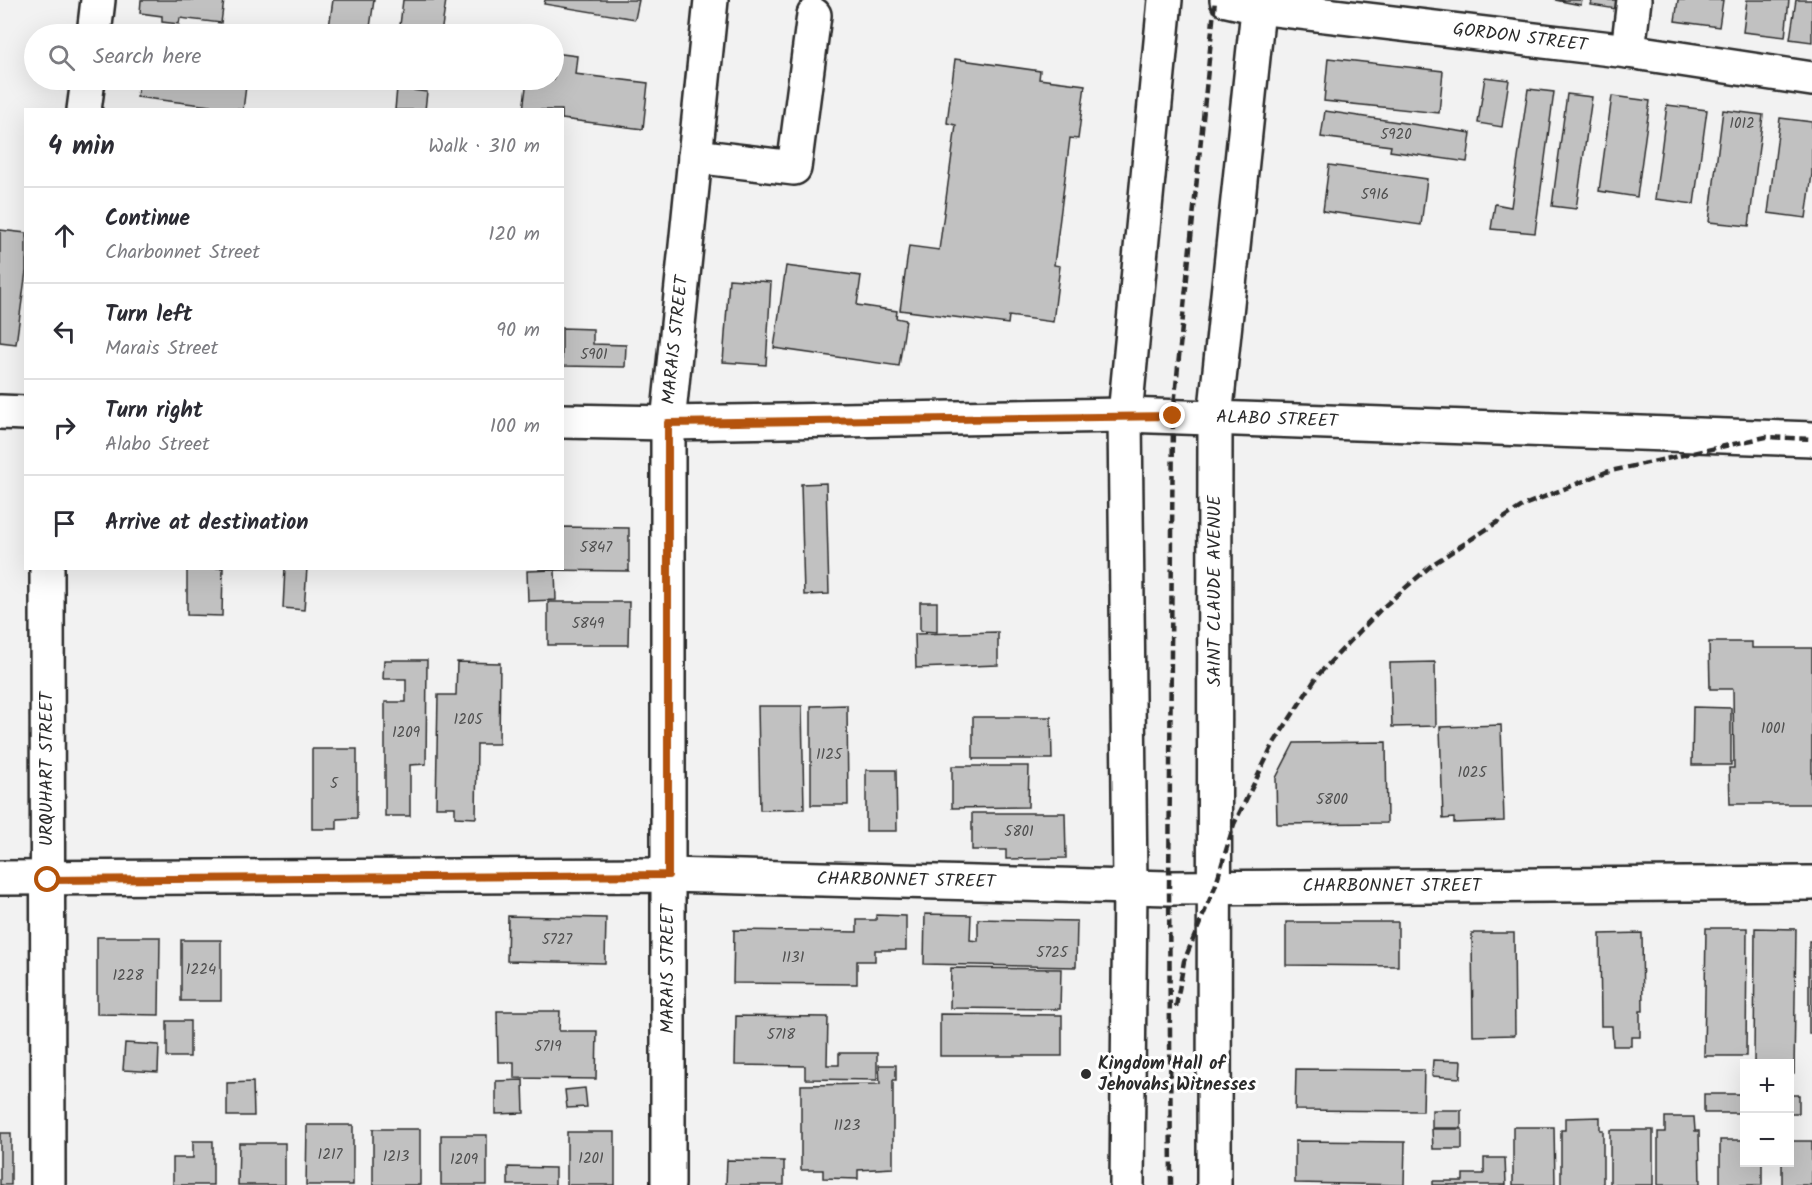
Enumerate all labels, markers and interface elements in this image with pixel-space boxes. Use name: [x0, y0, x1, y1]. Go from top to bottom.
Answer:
street label: GORDON STREET: [1451, 15, 1590, 61]
search box: [24, 24, 564, 90]
text: Search here: [93, 40, 201, 75]
icon: search: [45, 41, 78, 74]
house number: 1012: [1729, 112, 1755, 136]
house number: 5920: [1380, 123, 1412, 147]
text: 4 min: [48, 126, 115, 168]
text: Walk · 310 m: [428, 131, 540, 163]
house number: 5916: [1361, 183, 1389, 207]
text: Continue: [105, 202, 190, 237]
icon: ahead: [48, 219, 81, 252]
text: 120 m: [488, 219, 540, 251]
text: Charbonnet Street: [105, 237, 260, 269]
street label: MARAIS STREET: [655, 273, 697, 406]
text: Turn left: [105, 298, 192, 333]
icon: left: [48, 315, 81, 348]
text: 90 m: [496, 315, 540, 347]
text: Marais Street: [105, 333, 218, 365]
house number: 5901: [580, 343, 608, 367]
text: Turn right: [105, 394, 203, 429]
route end: [1159, 402, 1185, 428]
street label: ALABO STREET: [1216, 403, 1340, 437]
icon: right: [48, 411, 81, 444]
text: 100 m: [490, 411, 540, 443]
text: Alabo Street: [105, 429, 210, 461]
street label: SAINT CLAUDE AVENUE: [1201, 495, 1230, 687]
text: Arrive at destination: [105, 506, 308, 541]
icon: arrive: [48, 507, 81, 540]
house number: 5847: [580, 536, 613, 560]
house number: 5849: [572, 612, 605, 636]
street label: URQUHART STREET: [33, 690, 62, 846]
house number: 1205: [454, 708, 483, 732]
house number: 1001: [1761, 717, 1785, 741]
house number: 1209: [392, 721, 421, 745]
house number: 1125: [816, 743, 843, 767]
house number: 1025: [1458, 761, 1487, 785]
house number: 5: [330, 772, 339, 796]
house number: 5800: [1316, 788, 1349, 812]
house number: 5801: [1004, 820, 1034, 844]
street label: CHARBONNET STREET: [816, 865, 997, 897]
route start: [34, 866, 60, 892]
street label: CHARBONNET STREET: [1303, 872, 1483, 901]
street label: MARAIS STREET: [654, 903, 683, 1034]
house number: 5727: [542, 928, 573, 952]
house number: 5725: [1036, 941, 1069, 965]
house number: 1131: [782, 946, 805, 970]
house number: 1224: [186, 958, 216, 982]
house number: 1228: [112, 964, 145, 988]
house number: 5718: [767, 1023, 796, 1047]
house number: 5719: [534, 1035, 562, 1059]
place label: Kingdom Hall of Jehovahs Witnesses: [1098, 1050, 1256, 1100]
map controls: [1740, 1059, 1794, 1167]
button: +: [1740, 1059, 1794, 1113]
marker: Kingdom Hall of Jehovahs Witnesses: [1079, 1067, 1093, 1081]
button: −: [1740, 1113, 1794, 1167]
house number: 1123: [834, 1114, 861, 1138]
house number: 1217: [317, 1143, 344, 1167]
house number: 1213: [383, 1145, 410, 1169]
house number: 1201: [578, 1147, 604, 1171]
house number: 1209: [450, 1148, 479, 1172]

